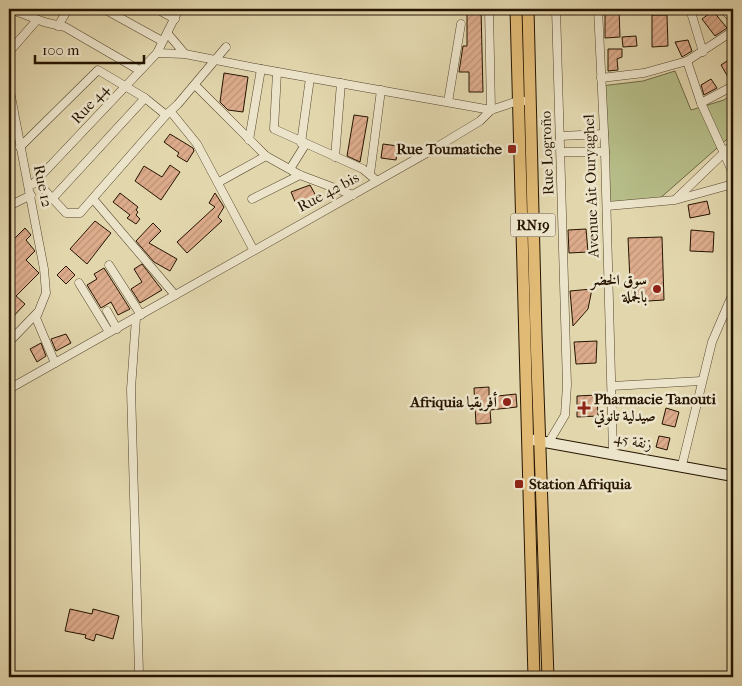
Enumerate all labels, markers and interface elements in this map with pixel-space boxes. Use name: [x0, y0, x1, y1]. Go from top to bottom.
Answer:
scale bar: [35, 32, 144, 64]
text: 100 m: [42, 41, 80, 59]
street label: Rue 44: [67, 80, 114, 128]
street label: Rue Logroño: [537, 110, 557, 196]
street label: Avenue Ait Ouryaghel: [579, 114, 603, 259]
place label: Rue Toumatiche: [396, 140, 503, 158]
marker: Rue Toumatiche: [506, 143, 518, 155]
street label: Rue 12: [30, 163, 56, 209]
street label: Rue 42 bis: [294, 168, 362, 216]
road number: RN19: [510, 214, 556, 236]
place label: سوق الخضر بالجملة: [589, 271, 647, 306]
marker: سوق الخضر بالجملة: [651, 283, 663, 295]
place label: Pharmacie Tanouti صيدلية تانوتي: [593, 390, 716, 428]
place label: Afriquia أفريقيا: [409, 391, 497, 412]
marker: Afriquia أفريقيا: [501, 396, 513, 408]
marker: Pharmacie Tanouti صيدلية تانوتي: [578, 402, 590, 414]
street label: زنقة 45: [613, 429, 653, 453]
place label: Station Afriquia: [529, 475, 632, 493]
marker: Station Afriquia: [513, 478, 525, 490]

